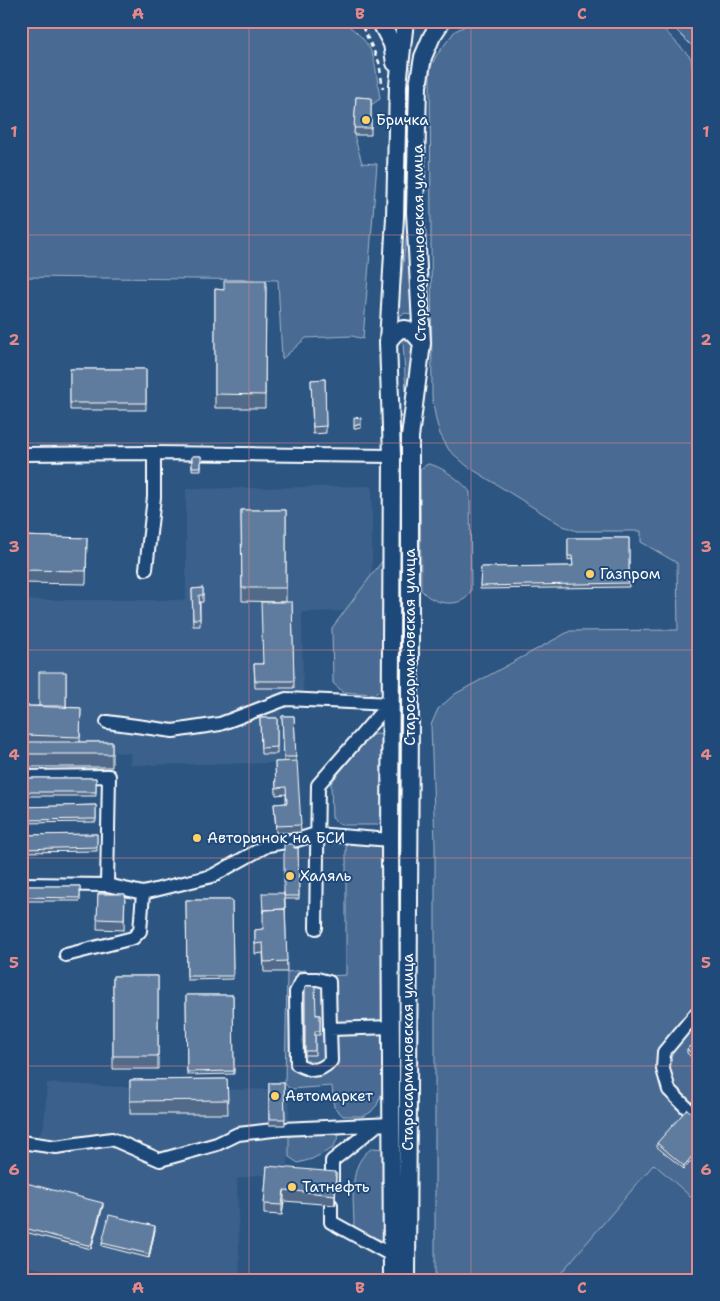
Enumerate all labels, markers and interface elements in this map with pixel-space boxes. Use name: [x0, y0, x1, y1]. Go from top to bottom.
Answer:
text: A: [132, 3, 144, 24]
text: B: [355, 3, 365, 24]
text: C: [577, 3, 587, 24]
place label: Бричка: [376, 110, 429, 130]
marker: Бричка: [360, 114, 372, 126]
text: 1: [10, 121, 18, 142]
text: 1: [702, 121, 710, 142]
street label: Старосармановская улица: [407, 144, 431, 342]
text: 2: [8, 329, 20, 350]
text: 2: [700, 329, 712, 350]
text: 3: [8, 536, 20, 557]
text: 3: [700, 536, 712, 557]
street label: Старосармановская улица: [400, 548, 420, 746]
place label: Газпром: [600, 564, 661, 584]
marker: Газпром: [584, 568, 596, 580]
text: 4: [8, 744, 20, 765]
text: 4: [700, 744, 712, 765]
place label: Авторынок на БСИ: [207, 828, 345, 848]
marker: Авторынок на БСИ: [191, 832, 203, 844]
place label: Халяль: [300, 866, 352, 886]
marker: Халяль: [284, 870, 296, 882]
text: 5: [9, 952, 19, 973]
text: 5: [701, 952, 711, 973]
street label: Старосармановская улица: [398, 953, 418, 1151]
place label: Автомаркет: [285, 1086, 373, 1106]
marker: Автомаркет: [269, 1090, 281, 1102]
text: 6: [8, 1159, 20, 1180]
text: 6: [700, 1159, 712, 1180]
place label: Татнефть: [302, 1177, 370, 1197]
marker: Татнефть: [286, 1181, 298, 1193]
text: A: [132, 1277, 144, 1298]
text: B: [355, 1277, 365, 1298]
text: C: [577, 1277, 587, 1298]

